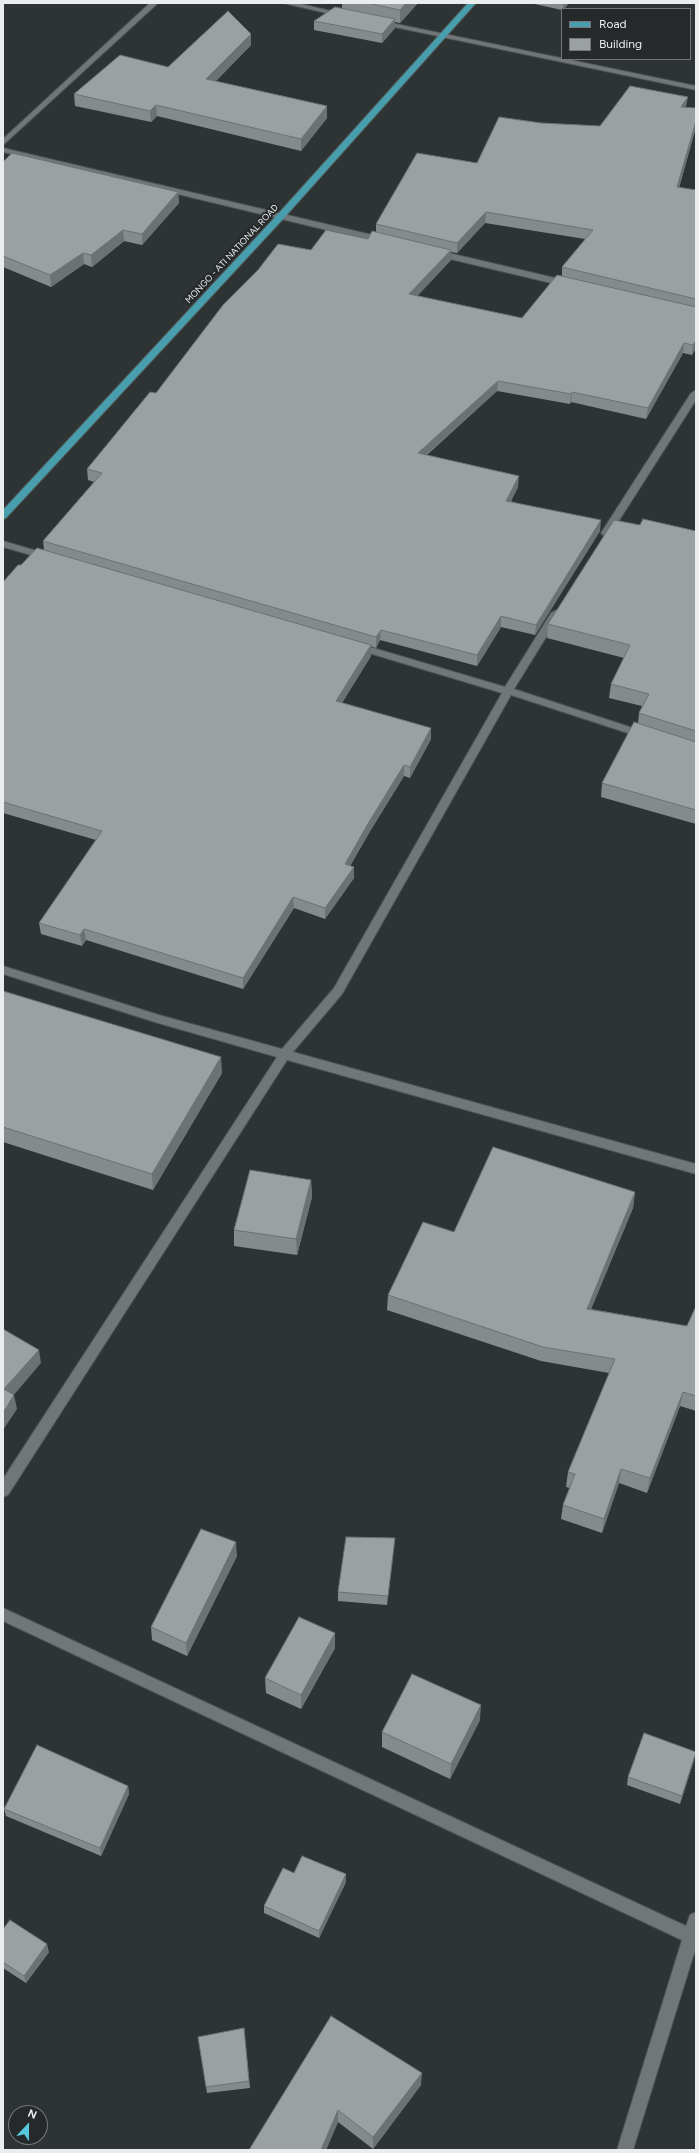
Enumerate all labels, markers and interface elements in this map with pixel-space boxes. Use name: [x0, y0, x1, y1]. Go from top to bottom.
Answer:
legend: [561, 8, 691, 60]
text: Road: [599, 17, 627, 31]
text: Building: [599, 37, 642, 51]
street label: MONGO - ATI NATIONAL ROAD: [183, 202, 281, 306]
north arrow: [8, 2105, 48, 2145]
text: N: [26, 2107, 39, 2122]

